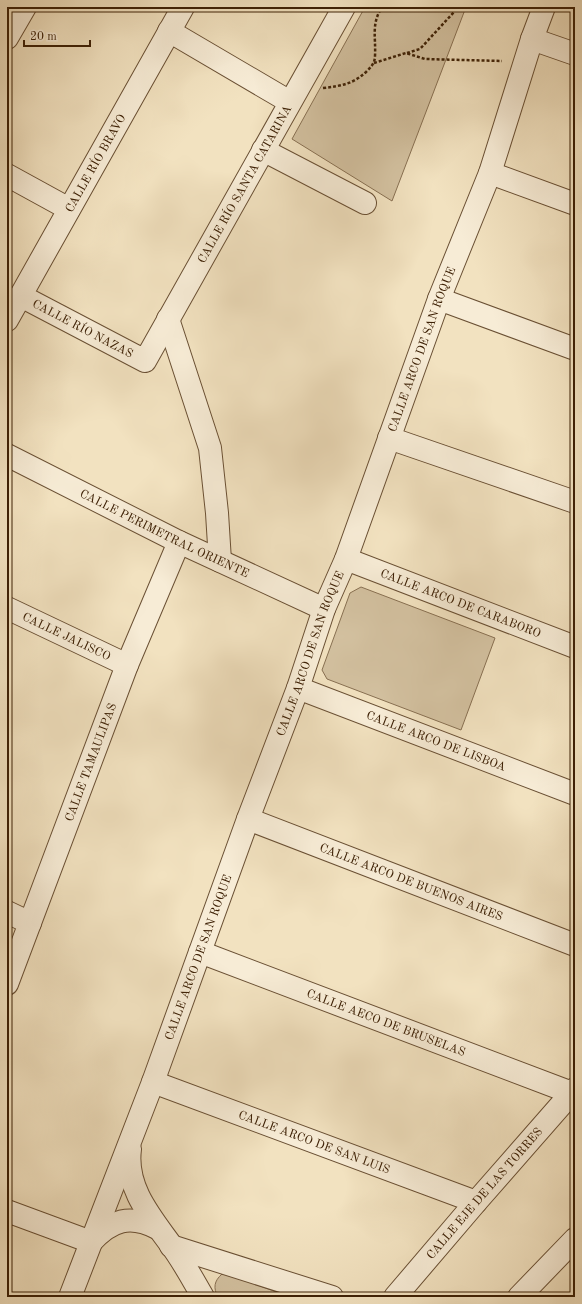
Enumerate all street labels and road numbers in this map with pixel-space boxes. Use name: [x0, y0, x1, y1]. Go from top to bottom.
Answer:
street label: CALLE RÍO SANTA CATARINA: [196, 104, 294, 265]
street label: CALLE RÍO BRAVO: [64, 113, 128, 215]
street label: CALLE ARCO DE SAN ROQUE: [387, 265, 458, 434]
street label: CALLE RÍO NAZAS: [30, 298, 135, 361]
street label: CALLE PERIMETRAL ORIENTE: [78, 488, 250, 580]
street label: CALLE ARCO DE CARABORO: [378, 568, 542, 640]
street label: CALLE ARCO DE SAN ROQUE: [275, 569, 347, 738]
street label: CALLE JALISCO: [20, 611, 112, 663]
street label: CALLE TAMAULIPAS: [64, 702, 119, 823]
street label: CALLE ARCO DE LISBOA: [364, 710, 507, 774]
street label: CALLE ARCO DE BUENOS AIRES: [318, 842, 504, 924]
street label: CALLE ARCO DE SAN ROQUE: [164, 873, 234, 1042]
street label: CALLE AECO DE BRUSELAS: [305, 988, 467, 1059]
street label: CALLE ARCO DE SAN LUIS: [236, 1109, 391, 1176]
street label: CALLE EJE DE LAS TORRES: [425, 1126, 545, 1262]

